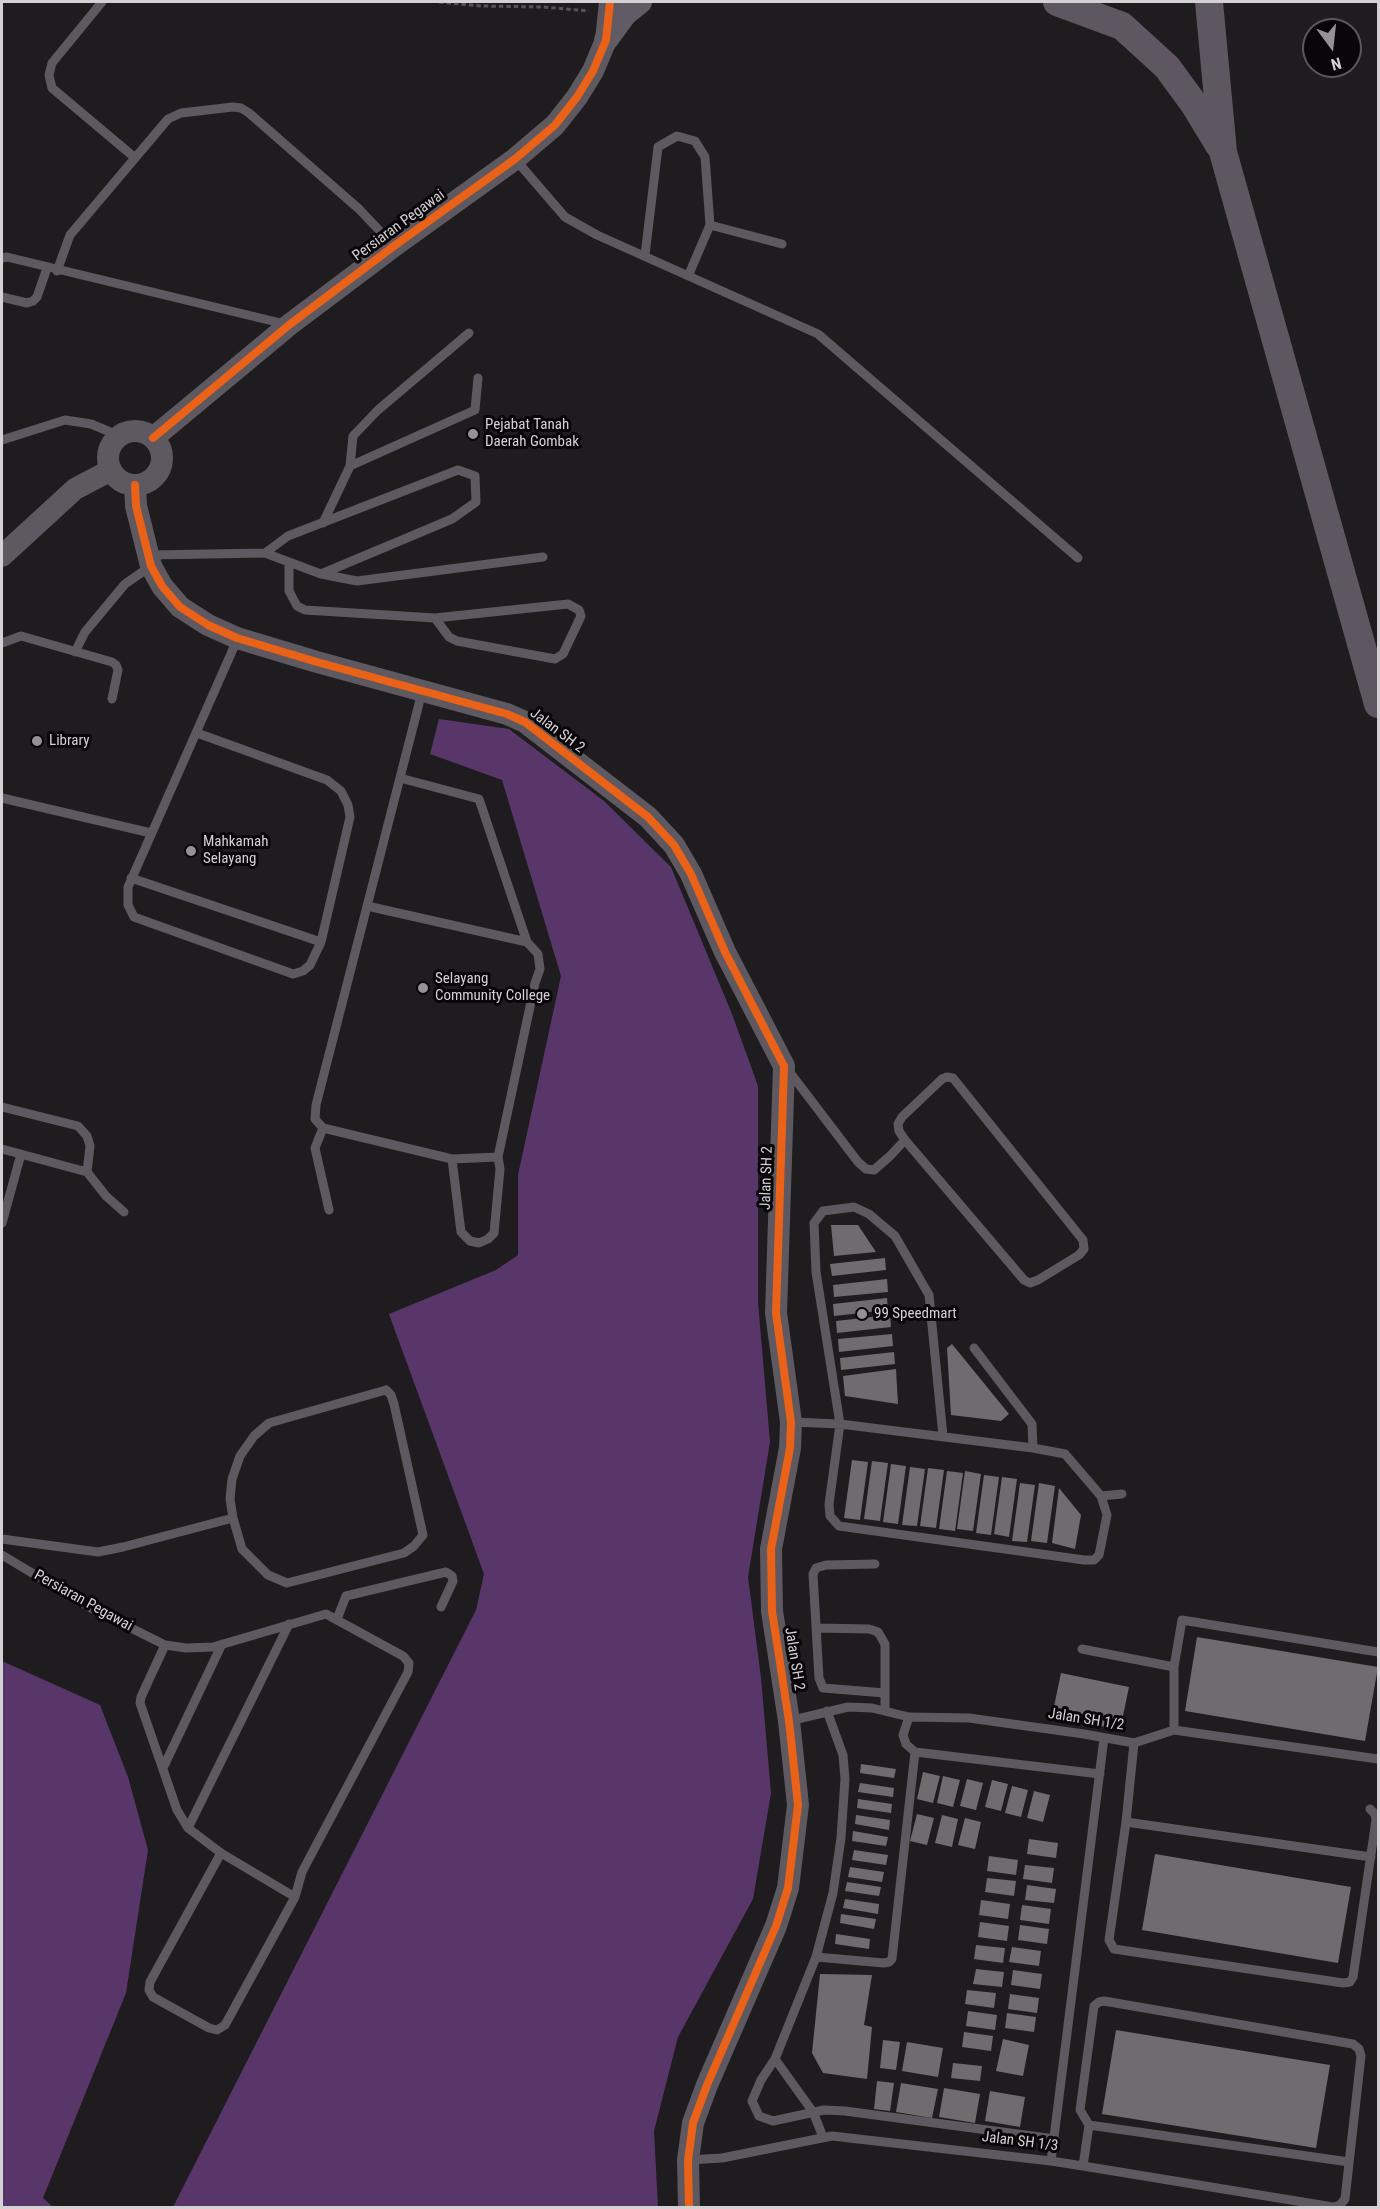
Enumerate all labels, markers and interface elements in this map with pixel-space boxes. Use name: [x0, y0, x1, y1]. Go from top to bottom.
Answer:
north arrow: [1302, 18, 1362, 78]
text: N: [1329, 53, 1343, 74]
street label: Persiaran Pegawai: [349, 186, 449, 266]
place label: Pejabat Tanah Daerah Gombak: [485, 416, 579, 451]
marker: Pejabat Tanah Daerah Gombak: [466, 427, 480, 441]
street label: Jalan SH 2: [526, 705, 588, 757]
place label: Library: [49, 732, 89, 750]
marker: Library: [30, 734, 44, 748]
place label: Mahkamah Selayang: [203, 833, 268, 868]
marker: Mahkamah Selayang: [184, 844, 198, 858]
place label: Selayang Community College: [435, 970, 550, 1005]
marker: Selayang Community College: [416, 981, 430, 995]
street label: Jalan SH 2: [757, 1146, 777, 1210]
place label: 99 Speedmart: [874, 1305, 957, 1323]
marker: 99 Speedmart: [855, 1307, 869, 1321]
street label: Persiaran Pegawai: [31, 1567, 135, 1635]
street label: Jalan SH 2: [780, 1626, 808, 1692]
street label: Jalan SH 1/2: [1047, 1705, 1125, 1735]
street label: Jalan SH 1/3: [981, 2128, 1059, 2156]

